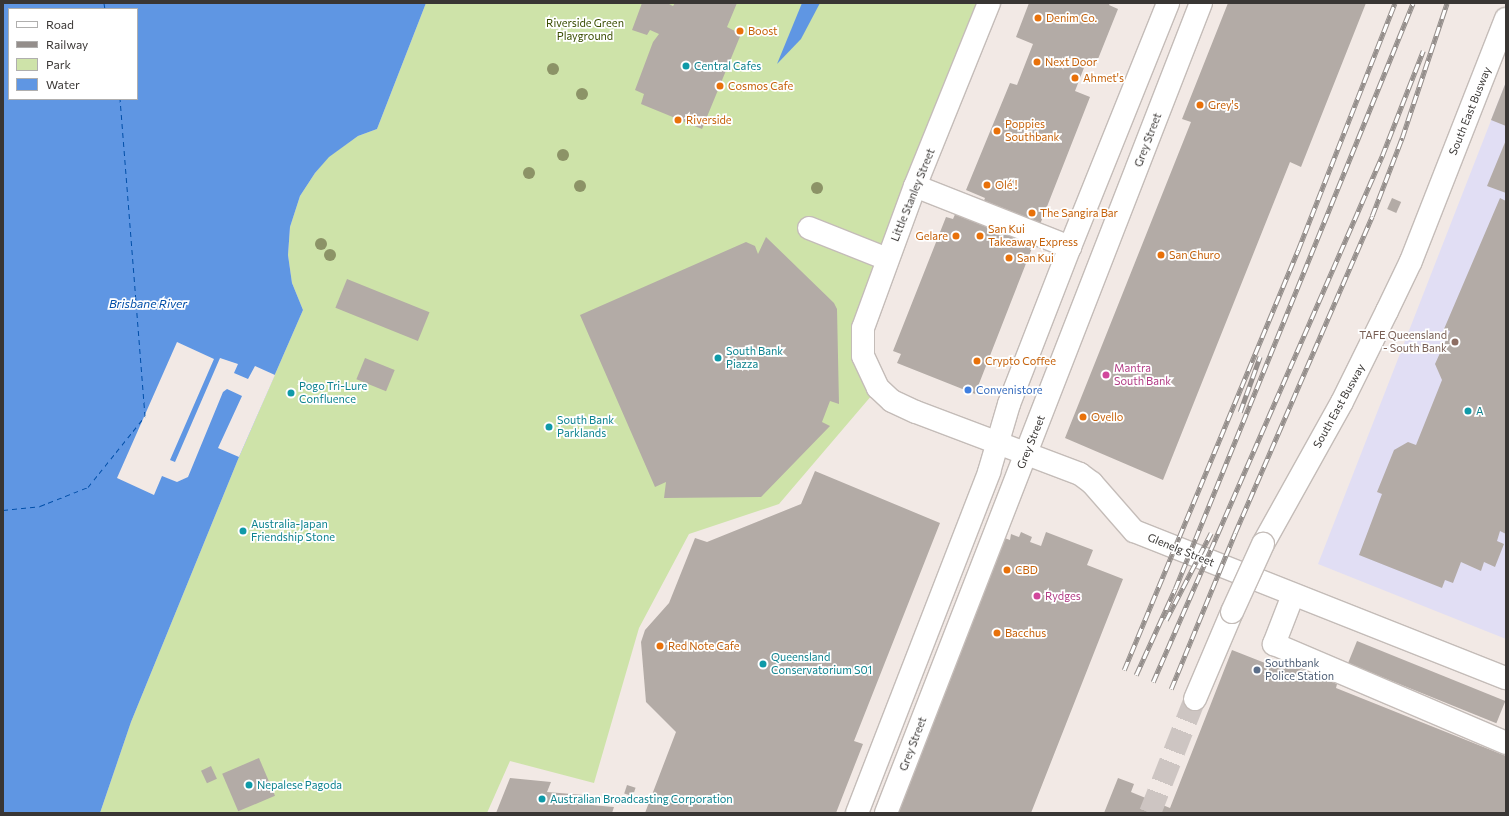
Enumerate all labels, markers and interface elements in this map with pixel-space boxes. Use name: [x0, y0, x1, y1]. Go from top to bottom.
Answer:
legend: [8, 8, 138, 100]
place label: Denim Co.: [1046, 11, 1097, 25]
marker: Denim Co.: [1033, 13, 1043, 23]
text: Road: [46, 17, 74, 31]
park label: Riverside Green Playground: [546, 17, 624, 43]
place label: Boost: [748, 24, 778, 38]
marker: Boost: [735, 26, 745, 36]
text: Railway: [46, 37, 88, 51]
place label: Next Door: [1045, 55, 1097, 69]
text: Park: [46, 57, 71, 71]
marker: Next Door: [1032, 57, 1042, 67]
place label: Central Cafes: [694, 59, 761, 73]
marker: Central Cafes: [681, 61, 691, 71]
street label: South East Busway: [1446, 65, 1494, 157]
place label: Ahmet's: [1083, 71, 1124, 85]
marker: Ahmet's: [1070, 73, 1080, 83]
text: Water: [46, 77, 80, 91]
place label: Cosmos Cafe: [728, 79, 793, 93]
marker: Cosmos Cafe: [715, 81, 725, 91]
place label: Grey's: [1208, 98, 1239, 112]
marker: Grey's: [1195, 100, 1205, 110]
street label: Grey Street: [1132, 111, 1164, 169]
place label: Riverside: [686, 113, 732, 127]
marker: Riverside: [673, 115, 683, 125]
place label: Poppies Southbank: [1005, 118, 1060, 144]
marker: Poppies Southbank: [992, 126, 1002, 136]
street label: Little Stanley Street: [888, 147, 938, 243]
place label: Olé !: [995, 178, 1017, 192]
marker: Olé !: [982, 180, 992, 190]
place label: The Sangira Bar: [1040, 206, 1118, 220]
marker: The Sangira Bar: [1027, 208, 1037, 218]
place label: San Kui Takeaway Express: [988, 223, 1078, 249]
place label: Gelare: [916, 229, 948, 243]
marker: Gelare: [951, 231, 961, 241]
marker: San Kui Takeaway Express: [975, 231, 985, 241]
place label: San Churo: [1169, 248, 1220, 262]
marker: San Churo: [1156, 250, 1166, 260]
place label: San Kui: [1017, 251, 1054, 265]
marker: San Kui: [1004, 253, 1014, 263]
water label: Brisbane River: [109, 297, 187, 311]
place label: TAFE Queensland - South Bank: [1359, 329, 1447, 355]
marker: TAFE Queensland - South Bank: [1450, 337, 1460, 347]
place label: South Bank Piazza: [726, 345, 783, 371]
marker: South Bank Piazza: [713, 353, 723, 363]
place label: Crypto Coffee: [985, 354, 1056, 368]
marker: Crypto Coffee: [972, 356, 982, 366]
place label: Mantra South Bank: [1114, 362, 1171, 388]
street label: South East Busway: [1310, 362, 1368, 450]
marker: Mantra South Bank: [1101, 370, 1111, 380]
place label: Pogo Tri-Lure Confluence: [299, 380, 367, 406]
place label: Convenistore: [976, 383, 1043, 397]
marker: Convenistore: [963, 385, 973, 395]
marker: Pogo Tri-Lure Confluence: [286, 388, 296, 398]
place label: A: [1476, 404, 1484, 418]
marker: A: [1463, 406, 1473, 416]
place label: Ovello: [1091, 410, 1123, 424]
marker: Ovello: [1078, 412, 1088, 422]
street label: Grey Street: [1014, 413, 1048, 471]
place label: South Bank Parklands: [557, 414, 614, 440]
marker: South Bank Parklands: [544, 422, 554, 432]
place label: Australia-Japan Friendship Stone: [251, 518, 335, 544]
marker: Australia-Japan Friendship Stone: [238, 526, 248, 536]
street label: Glenelg Street: [1146, 531, 1216, 569]
place label: CBD: [1015, 563, 1038, 577]
marker: CBD: [1002, 565, 1012, 575]
place label: Rydges: [1045, 589, 1081, 603]
marker: Rydges: [1032, 591, 1042, 601]
place label: Bacchus: [1005, 626, 1046, 640]
marker: Bacchus: [992, 628, 1002, 638]
place label: Red Note Cafe: [668, 639, 740, 653]
marker: Red Note Cafe: [655, 641, 665, 651]
place label: Queensland Conservatorium S01: [771, 651, 872, 677]
place label: Southbank Police Station: [1265, 657, 1334, 683]
marker: Queensland Conservatorium S01: [758, 659, 768, 669]
marker: Southbank Police Station: [1252, 665, 1262, 675]
street label: Grey Street: [897, 715, 929, 773]
place label: Nepalese Pagoda: [257, 778, 342, 792]
marker: Nepalese Pagoda: [244, 780, 254, 790]
place label: Australian Broadcasting Corporation: [550, 792, 733, 806]
marker: Australian Broadcasting Corporation: [537, 794, 547, 804]

